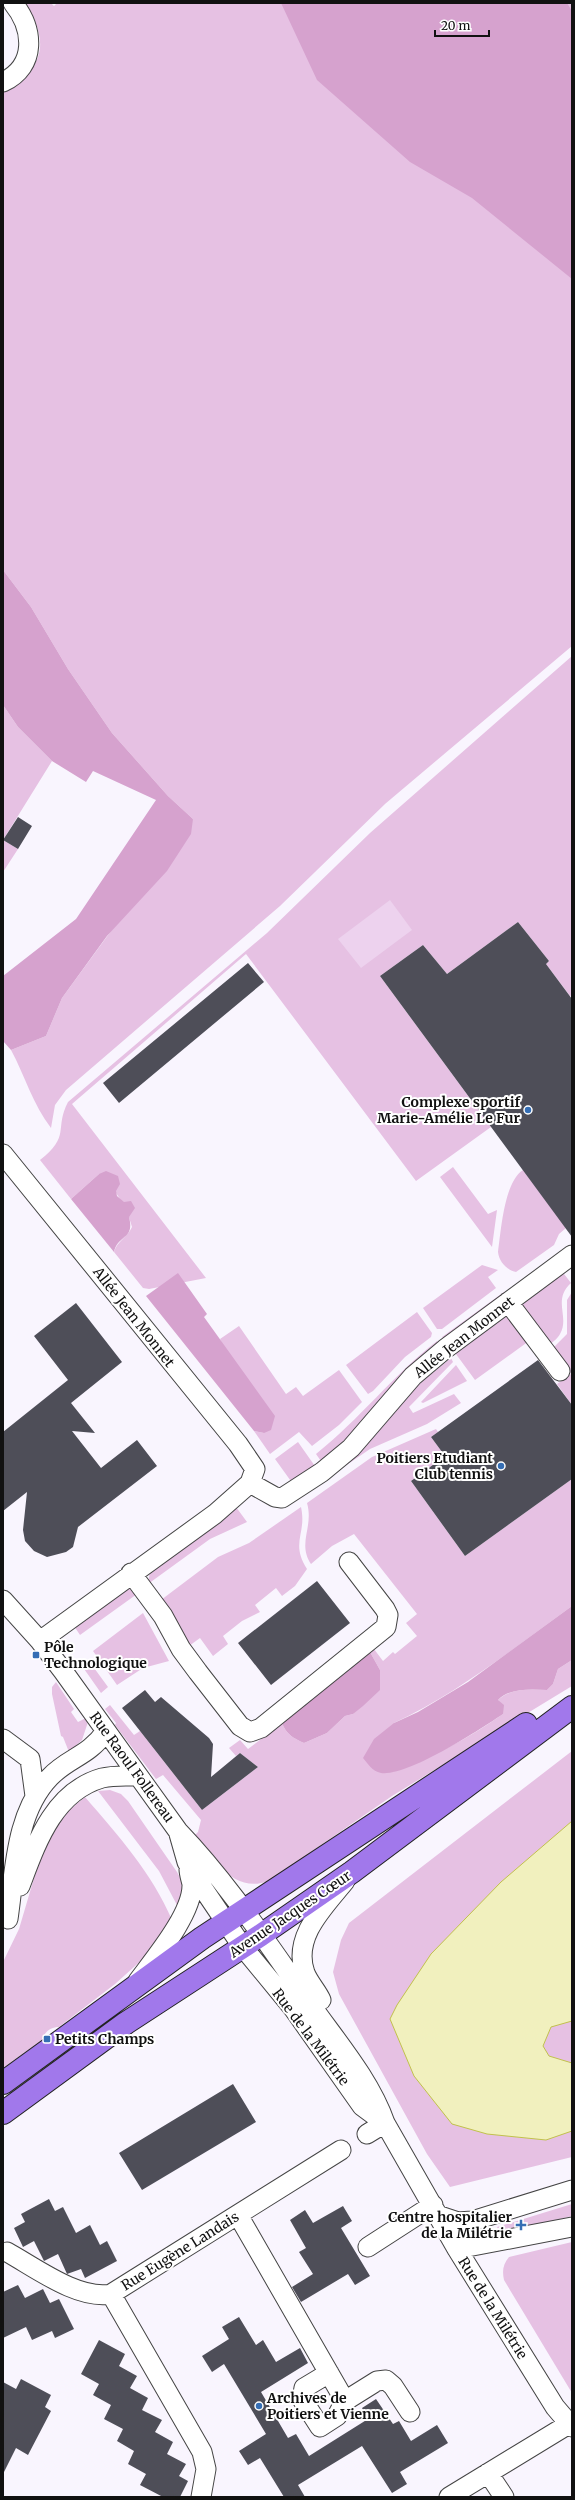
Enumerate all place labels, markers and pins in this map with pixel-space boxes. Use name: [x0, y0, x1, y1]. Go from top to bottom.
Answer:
place label: Complexe sportif Marie-Amélie Le Fur: [377, 1093, 520, 1127]
marker: Complexe sportif Marie-Amélie Le Fur: [523, 1105, 533, 1115]
place label: Poitiers Etudiant Club tennis: [376, 1449, 493, 1483]
marker: Poitiers Etudiant Club tennis: [496, 1461, 506, 1471]
place label: Pôle Technologique: [44, 1638, 147, 1672]
marker: Pôle Technologique: [31, 1650, 41, 1660]
place label: Petits Champs: [55, 2030, 154, 2048]
marker: Petits Champs: [42, 2034, 52, 2044]
place label: Centre hospitalier de la Milétrie: [388, 2208, 512, 2242]
marker: Centre hospitalier de la Milétrie: [515, 2219, 527, 2231]
place label: Archives de Poitiers et Vienne: [266, 2389, 389, 2423]
marker: Archives de Poitiers et Vienne: [254, 2401, 264, 2411]

